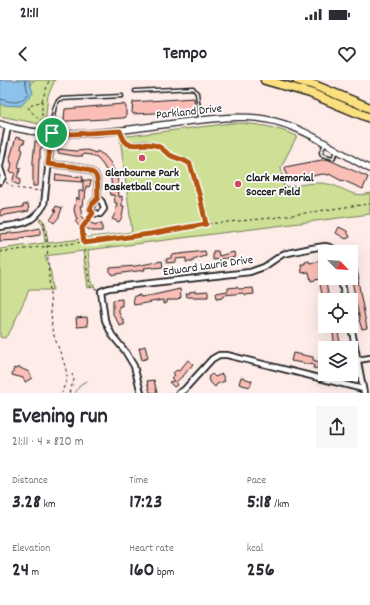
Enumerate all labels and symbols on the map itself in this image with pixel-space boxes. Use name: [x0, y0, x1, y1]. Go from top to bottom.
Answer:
street label: Parkland Drive: [155, 101, 223, 124]
pin: [35, 116, 69, 150]
marker: Glenbourne Park Basketball Court: [137, 153, 147, 163]
place label: Glenbourne Park Basketball Court: [104, 165, 180, 196]
place label: Clark Memorial Soccer Field: [246, 170, 314, 201]
marker: Clark Memorial Soccer Field: [233, 179, 243, 189]
north arrow: [318, 245, 358, 285]
street label: Edward Laurie Drive: [162, 252, 254, 281]

